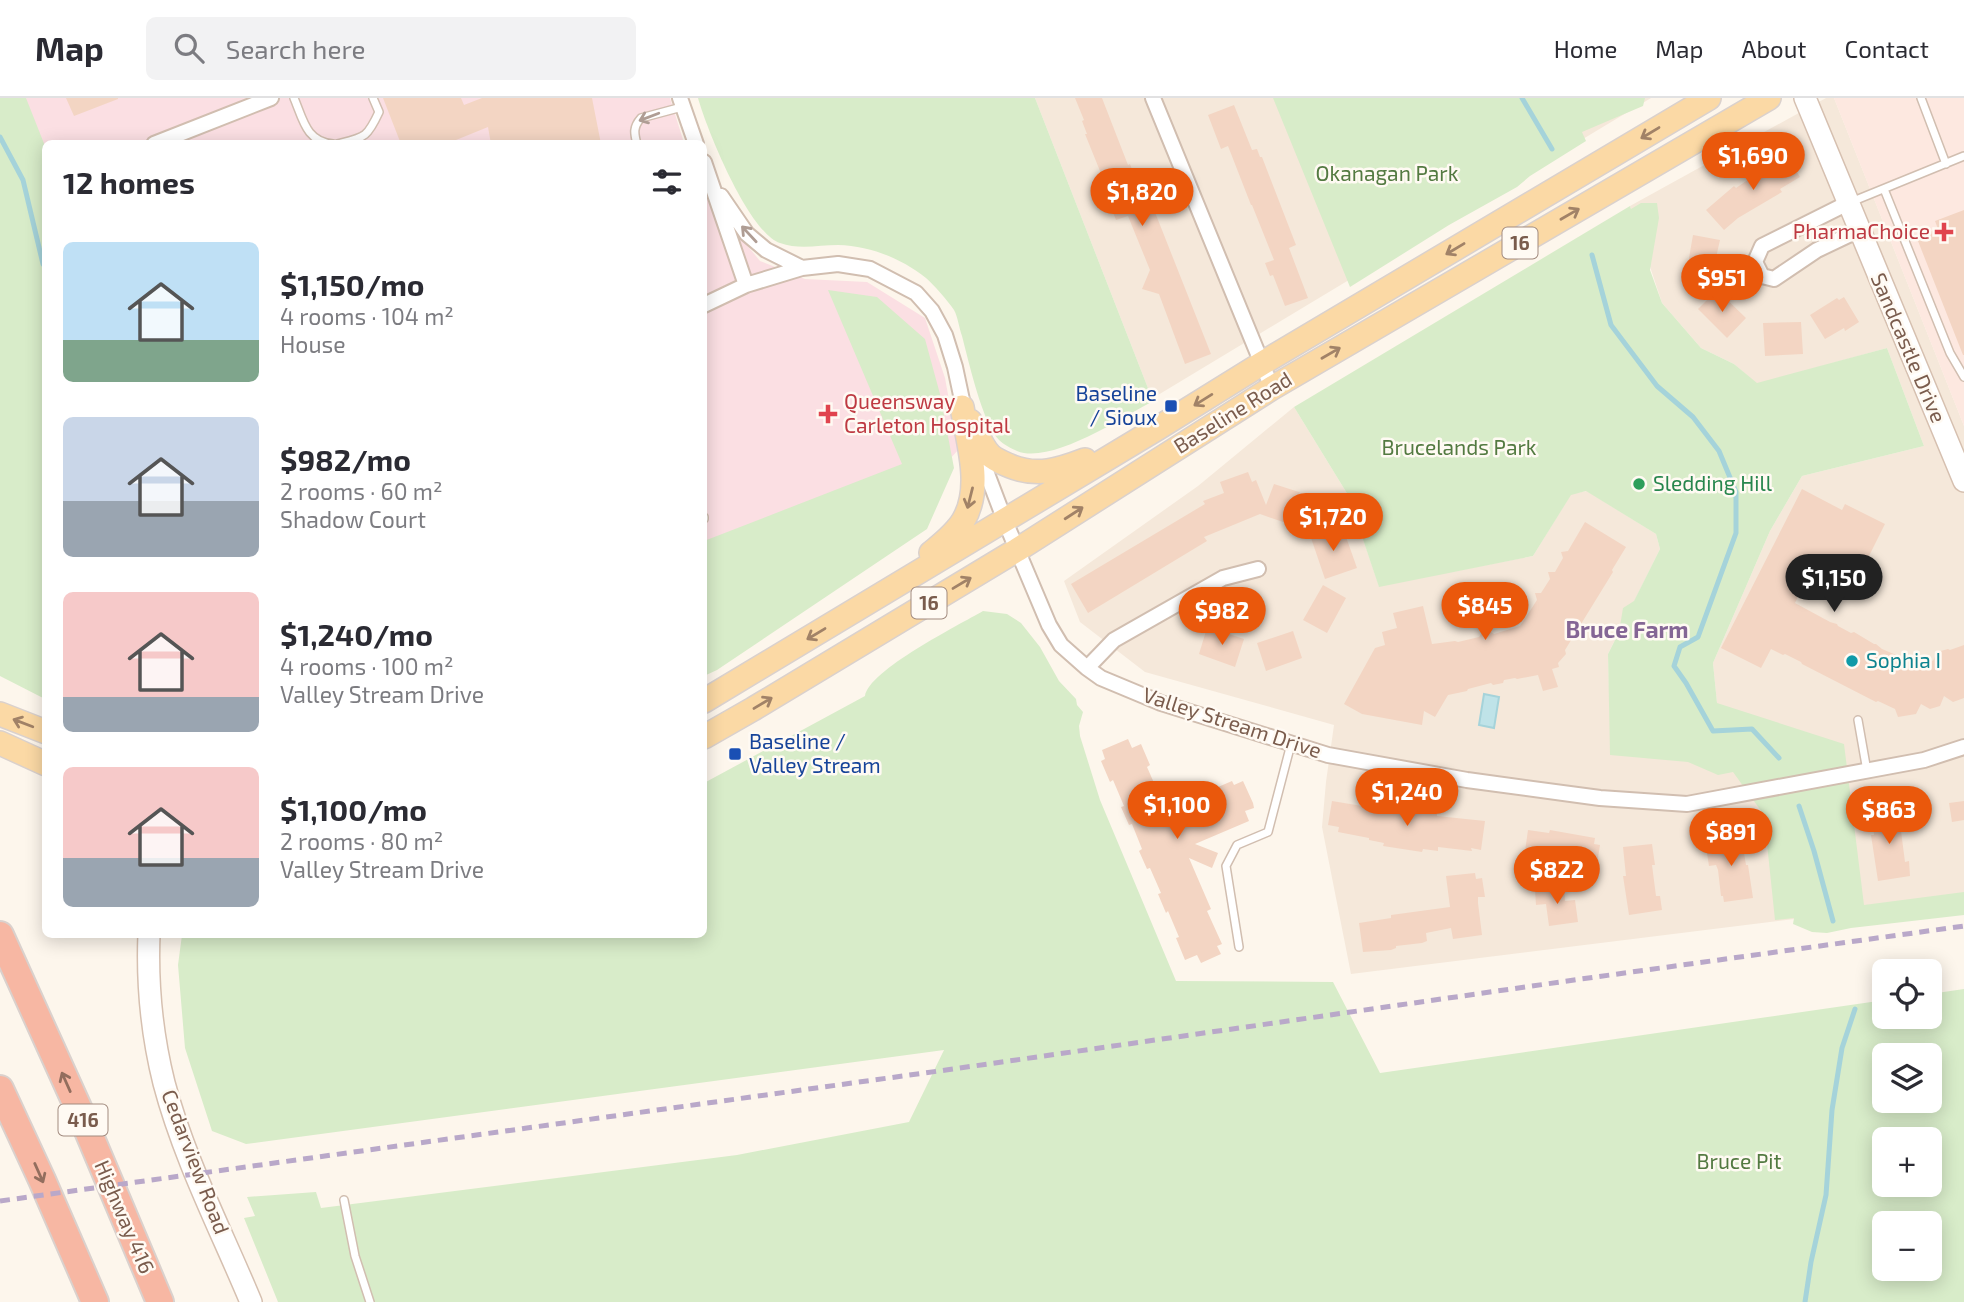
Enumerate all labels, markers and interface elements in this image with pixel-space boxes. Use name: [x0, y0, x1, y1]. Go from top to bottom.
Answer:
search box: [146, 17, 636, 80]
text: Map: [35, 28, 104, 68]
icon: search: [170, 29, 208, 67]
text: Search here: [226, 33, 365, 64]
text: Home: [1554, 34, 1617, 63]
text: Map: [1655, 34, 1703, 63]
text: About: [1741, 34, 1807, 63]
text: Contact: [1845, 34, 1929, 63]
one-way arrow: [638, 112, 660, 125]
one-way arrow: [1641, 126, 1661, 140]
pin: $1,690: [1696, 132, 1810, 192]
text: $1,690: [1718, 141, 1788, 169]
park label: Okanagan Park: [1316, 160, 1459, 185]
icon: filters: [648, 163, 686, 201]
text: 12 homes: [63, 164, 195, 200]
pin: $1,820: [1085, 169, 1199, 228]
text: $1,820: [1106, 177, 1178, 205]
one-way arrow: [1559, 207, 1579, 221]
place label: PharmaChoice: [1793, 218, 1930, 243]
marker: PharmaChoice: [1936, 224, 1952, 240]
one-way arrow: [741, 225, 757, 243]
road number: 16: [1502, 228, 1538, 258]
one-way arrow: [1445, 242, 1465, 256]
pin: $951: [1681, 254, 1763, 314]
text: $951: [1697, 263, 1747, 291]
text: $1,150/mo: [280, 266, 425, 302]
street label: Sandcastle Drive: [1867, 269, 1952, 426]
icon: home: [119, 270, 203, 354]
text: 4 rooms · 104 m²: [280, 302, 454, 330]
text: House: [280, 330, 346, 358]
one-way arrow: [1320, 346, 1341, 359]
street label: Baseline Road: [1169, 365, 1296, 458]
place label: Baseline / Sioux: [1076, 380, 1157, 429]
place label: Queensway Carleton Hospital: [844, 388, 1011, 437]
one-way arrow: [1194, 394, 1214, 408]
marker: Baseline / Sioux: [1163, 398, 1179, 414]
marker: Queensway Carleton Hospital: [818, 404, 838, 424]
park label: Brucelands Park: [1381, 434, 1537, 459]
text: $982/mo: [280, 441, 411, 477]
icon: home: [119, 445, 203, 529]
place label: Sledding Hill: [1653, 470, 1773, 495]
marker: Sledding Hill: [1631, 476, 1647, 492]
text: 2 rooms · 60 m²: [280, 477, 442, 505]
one-way arrow: [963, 486, 977, 509]
pin: $1,720: [1276, 494, 1390, 553]
text: $1,720: [1299, 502, 1367, 530]
text: Shadow Court: [280, 505, 426, 533]
one-way arrow: [1064, 506, 1084, 520]
pin: $1,150: [1777, 554, 1891, 614]
text: $1,150: [1802, 563, 1867, 591]
one-way arrow: [951, 576, 971, 590]
pin: $845: [1444, 582, 1526, 642]
road number: 16: [912, 588, 946, 618]
pin: $982: [1181, 588, 1263, 647]
text: $845: [1457, 591, 1513, 619]
text: $982: [1195, 596, 1249, 624]
district label: Bruce Farm: [1565, 615, 1689, 643]
text: $1,240/mo: [280, 616, 433, 652]
icon: home: [119, 620, 203, 704]
one-way arrow: [806, 627, 826, 641]
place label: Sophia I: [1866, 647, 1941, 672]
text: 4 rooms · 100 m²: [280, 652, 454, 680]
marker: Sophia I: [1844, 653, 1860, 669]
text: Valley Stream Drive: [280, 680, 484, 708]
street label: Valley Stream Drive: [1140, 681, 1325, 762]
one-way arrow: [752, 696, 772, 710]
one-way arrow: [12, 716, 34, 729]
place label: Baseline / Valley Stream: [749, 728, 881, 777]
marker: Baseline / Valley Stream: [727, 746, 743, 762]
pin: $1,240: [1350, 768, 1464, 828]
text: $1,240: [1371, 777, 1443, 805]
pin: $1,100: [1120, 782, 1234, 841]
pin: $863: [1848, 786, 1930, 846]
text: $1,100: [1144, 790, 1210, 818]
text: $1,100/mo: [280, 791, 427, 827]
icon: home: [119, 795, 203, 879]
text: $863: [1862, 795, 1916, 823]
pin: $891: [1690, 808, 1772, 868]
text: $891: [1705, 817, 1757, 845]
text: 2 rooms · 80 m²: [280, 827, 443, 855]
pin: $822: [1516, 846, 1598, 906]
text: Valley Stream Drive: [280, 855, 484, 883]
text: $822: [1530, 855, 1584, 883]
map controls: [1872, 959, 1942, 1281]
button: locate: [1872, 959, 1942, 1029]
button: layers: [1872, 1043, 1942, 1113]
one-way arrow: [59, 1071, 72, 1093]
street label: Cedarview Road: [157, 1086, 235, 1237]
road number: 416: [58, 1104, 108, 1136]
button: +: [1872, 1127, 1942, 1197]
park label: Bruce Pit: [1696, 1148, 1782, 1173]
street label: Highway 416: [90, 1156, 160, 1277]
one-way arrow: [33, 1162, 46, 1183]
button: −: [1872, 1211, 1942, 1281]

